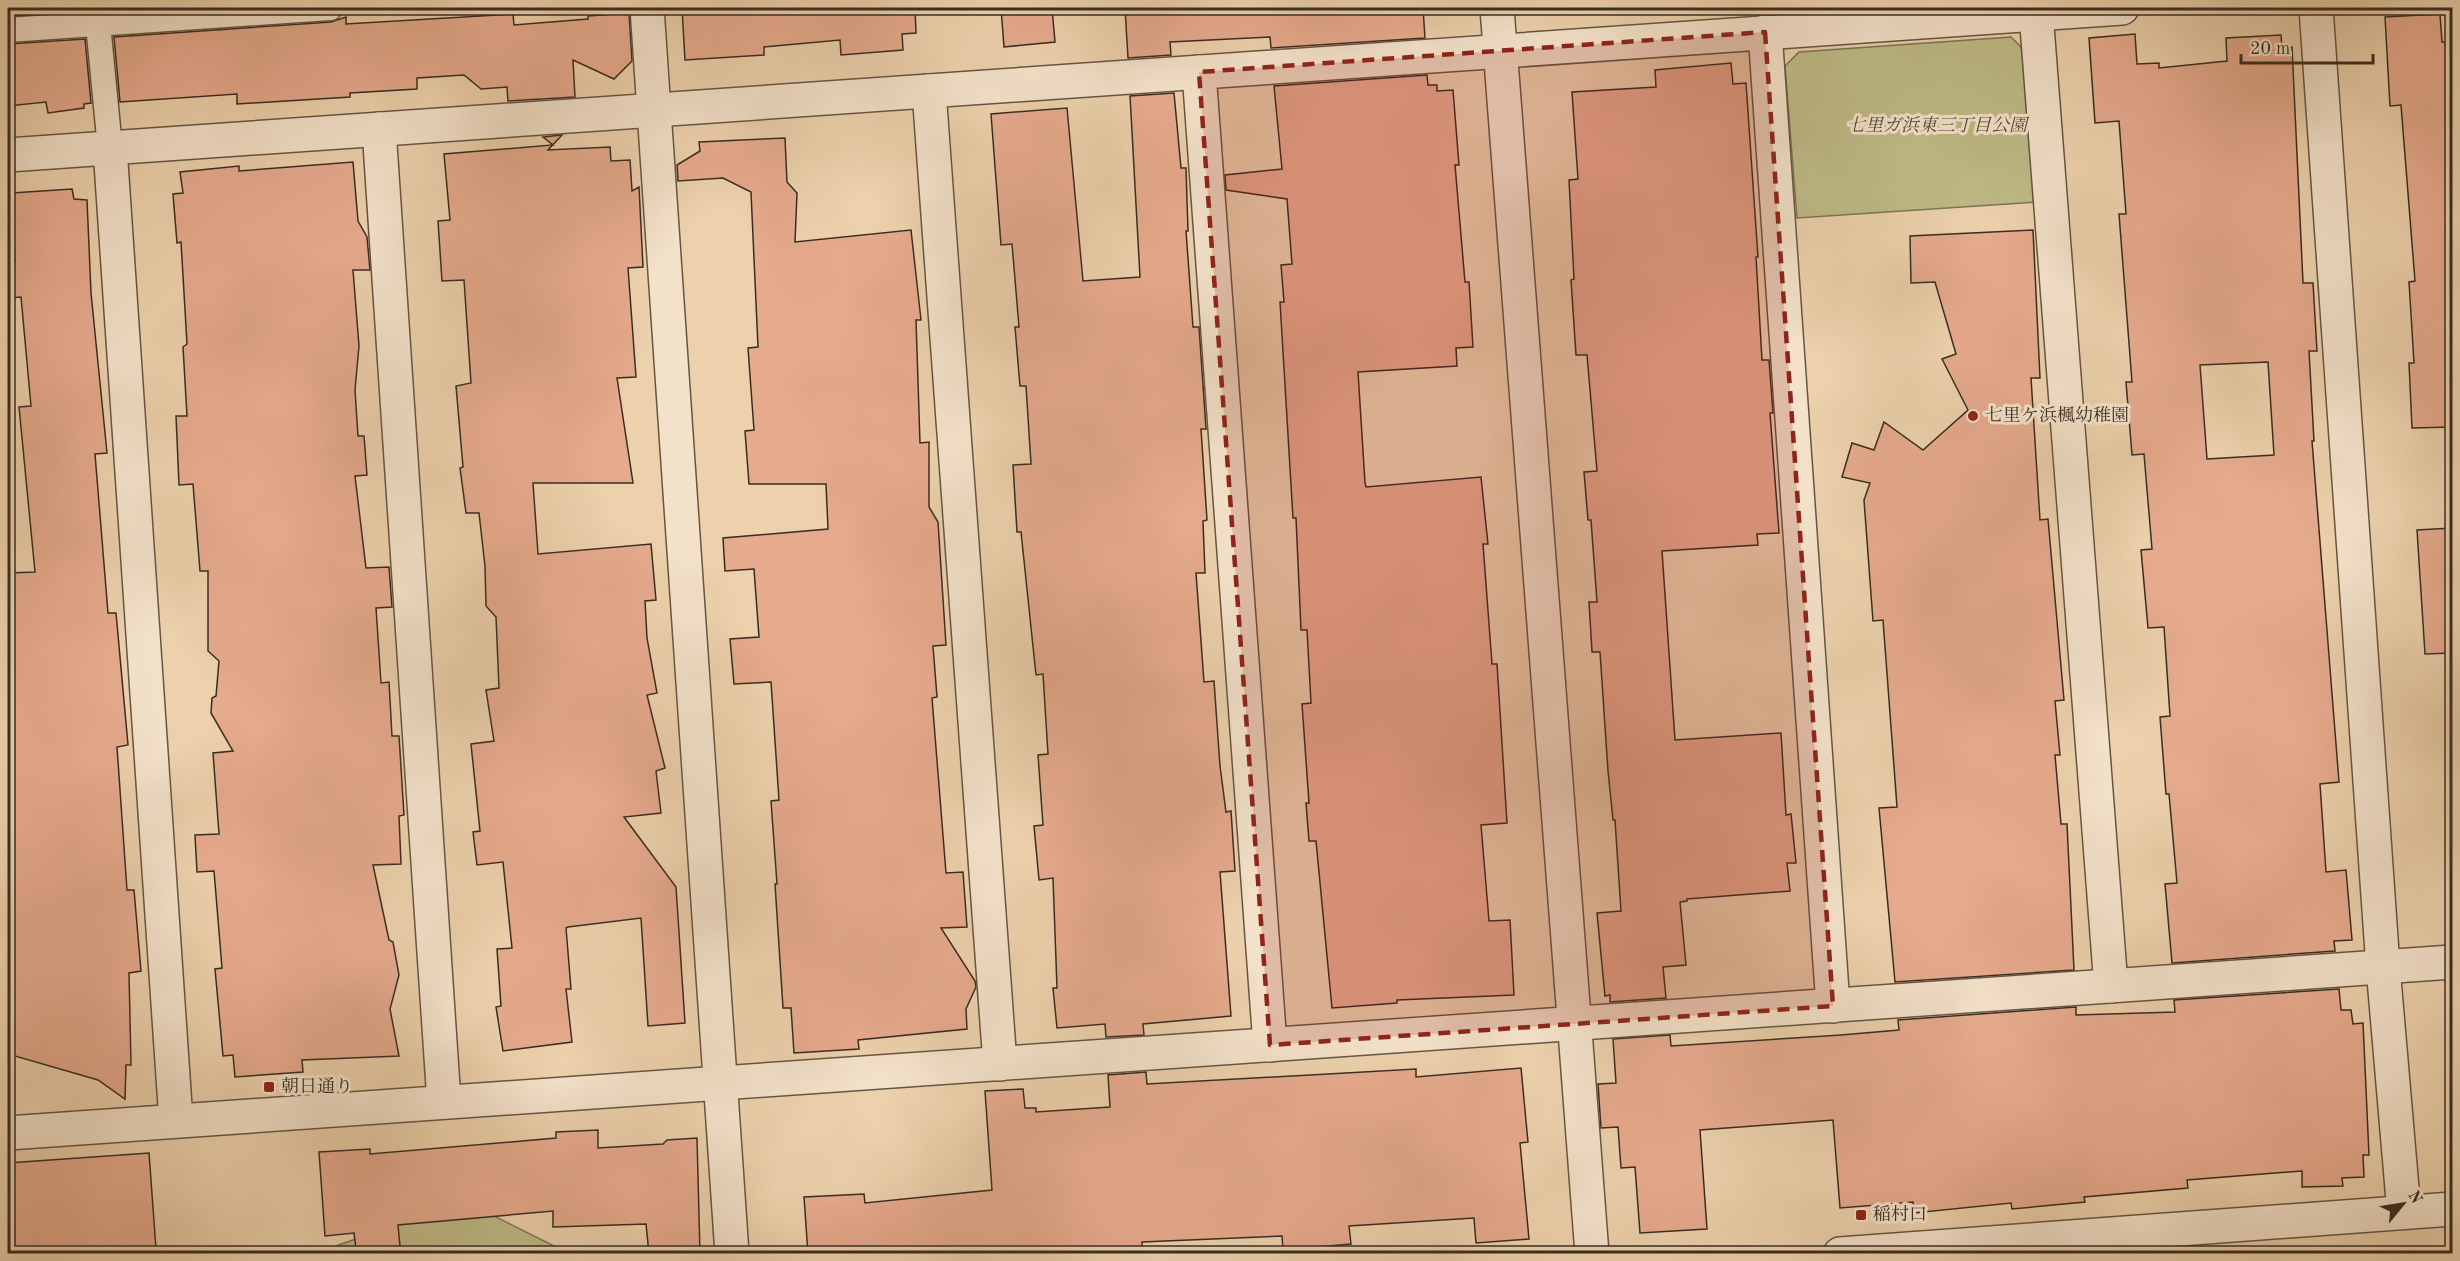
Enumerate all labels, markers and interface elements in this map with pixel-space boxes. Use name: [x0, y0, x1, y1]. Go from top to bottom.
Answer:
scale bar: [2241, 27, 2373, 65]
text: 20 m: [2250, 40, 2290, 58]
park label: 七里ガ浜東三丁目公園: [1847, 115, 2030, 135]
place label: 七里ケ浜楓幼稚園: [1985, 405, 2129, 425]
marker: 七里ケ浜楓幼稚園: [1966, 409, 1980, 423]
place label: 朝日通り: [281, 1076, 353, 1096]
marker: 朝日通り: [262, 1080, 276, 1094]
north arrow: [2373, 1174, 2433, 1234]
text: N: [2404, 1188, 2425, 1207]
place label: 稲村口: [1873, 1204, 1927, 1224]
marker: 稲村口: [1854, 1208, 1868, 1222]

